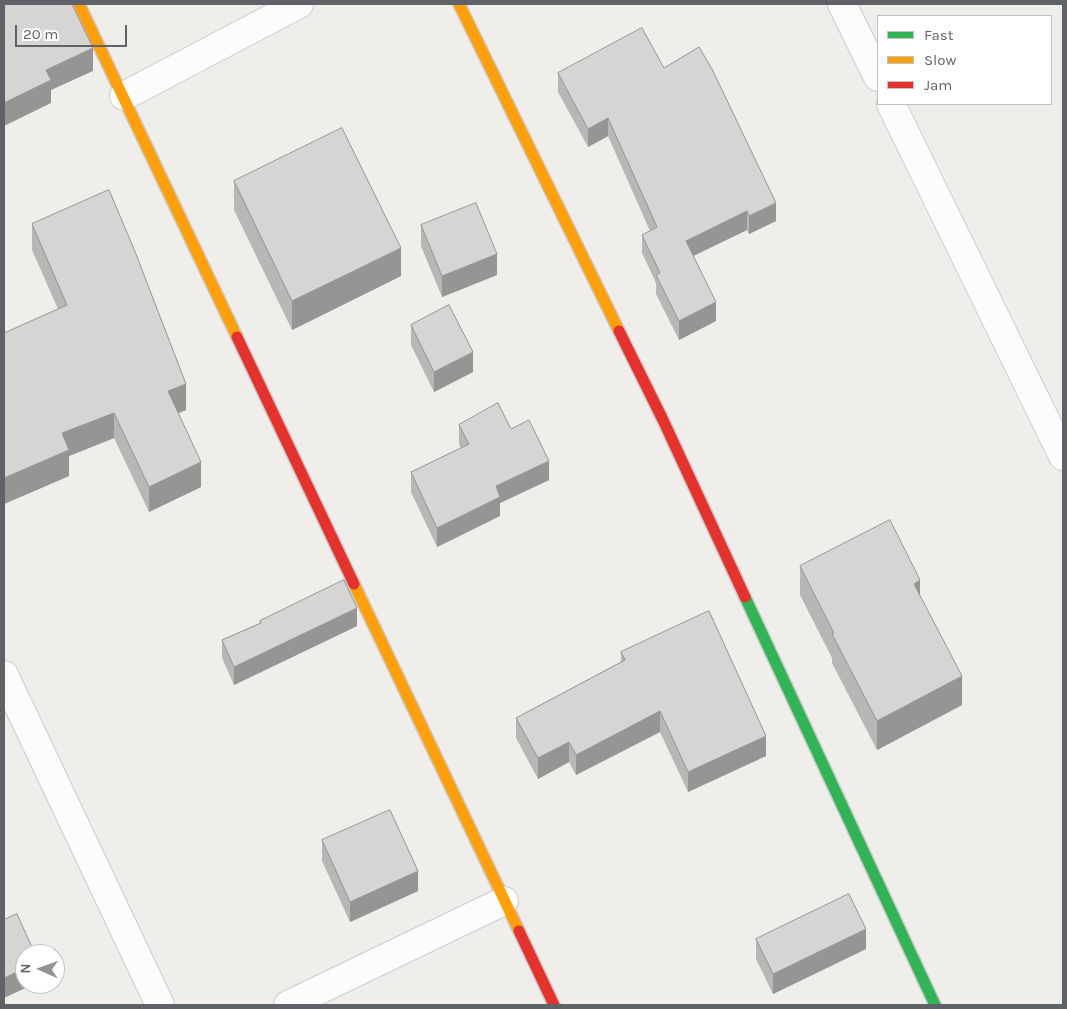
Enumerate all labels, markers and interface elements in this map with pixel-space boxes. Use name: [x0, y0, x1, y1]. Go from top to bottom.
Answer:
scale bar: [18, 15, 130, 47]
legend: [877, 15, 1052, 105]
text: 20 m: [23, 25, 58, 43]
text: Fast: [924, 26, 953, 44]
text: Slow: [924, 51, 956, 69]
text: Jam: [924, 76, 952, 94]
north arrow: [15, 944, 65, 994]
text: N: [17, 963, 34, 974]

